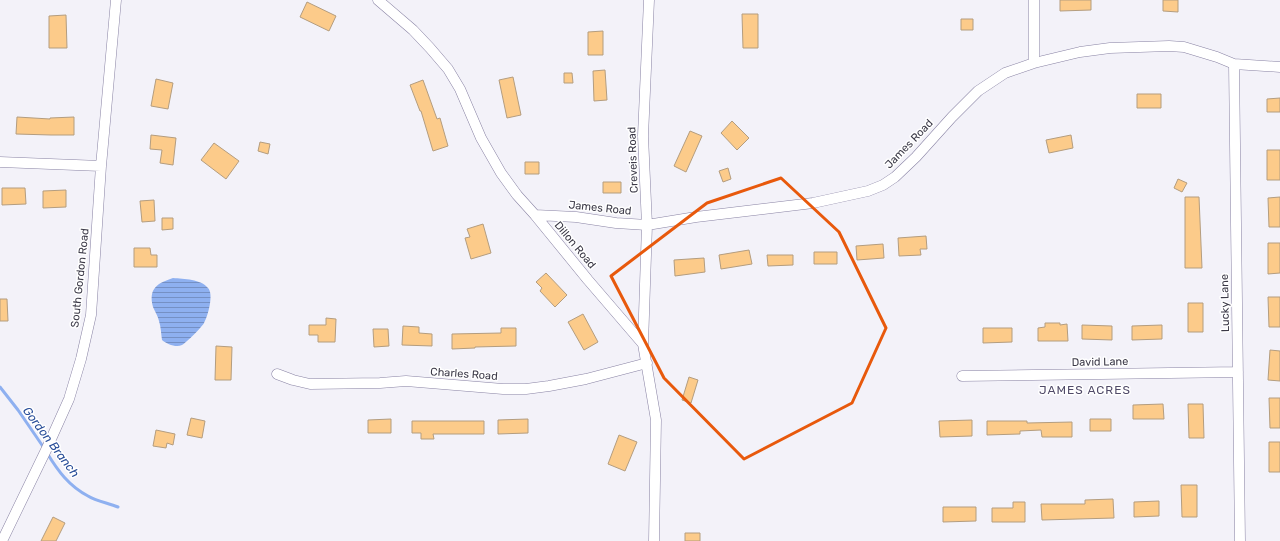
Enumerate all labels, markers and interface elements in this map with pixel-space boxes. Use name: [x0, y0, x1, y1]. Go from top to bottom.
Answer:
street label: James Road: [882, 117, 936, 171]
street label: Creveis Road: [625, 127, 641, 193]
street label: James Road: [568, 198, 632, 218]
street label: Dillon Road: [552, 219, 598, 271]
street label: South Gordon Road: [68, 228, 92, 328]
street label: Lucky Lane: [1218, 274, 1232, 332]
street label: David Lane: [1072, 355, 1128, 369]
street label: Charles Road: [430, 365, 498, 383]
district label: JAMES ACRES: [1039, 383, 1131, 397]
water label: Gordon Branch: [20, 404, 82, 480]

